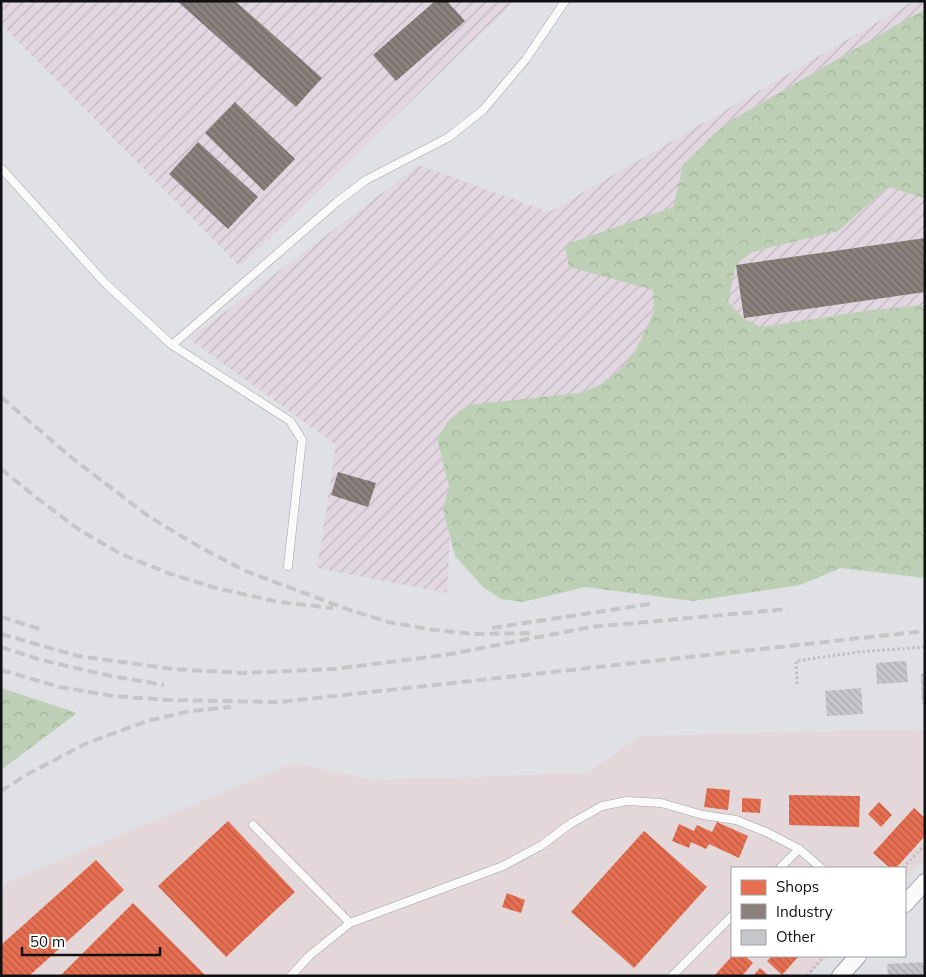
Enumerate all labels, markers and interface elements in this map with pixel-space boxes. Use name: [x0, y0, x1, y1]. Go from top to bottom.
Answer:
legend: [731, 867, 906, 957]
text: Shops: [776, 877, 819, 896]
text: Industry: [776, 902, 833, 921]
scale bar: [22, 924, 160, 956]
text: Other: [776, 927, 816, 946]
text: 50 m: [30, 932, 65, 951]

